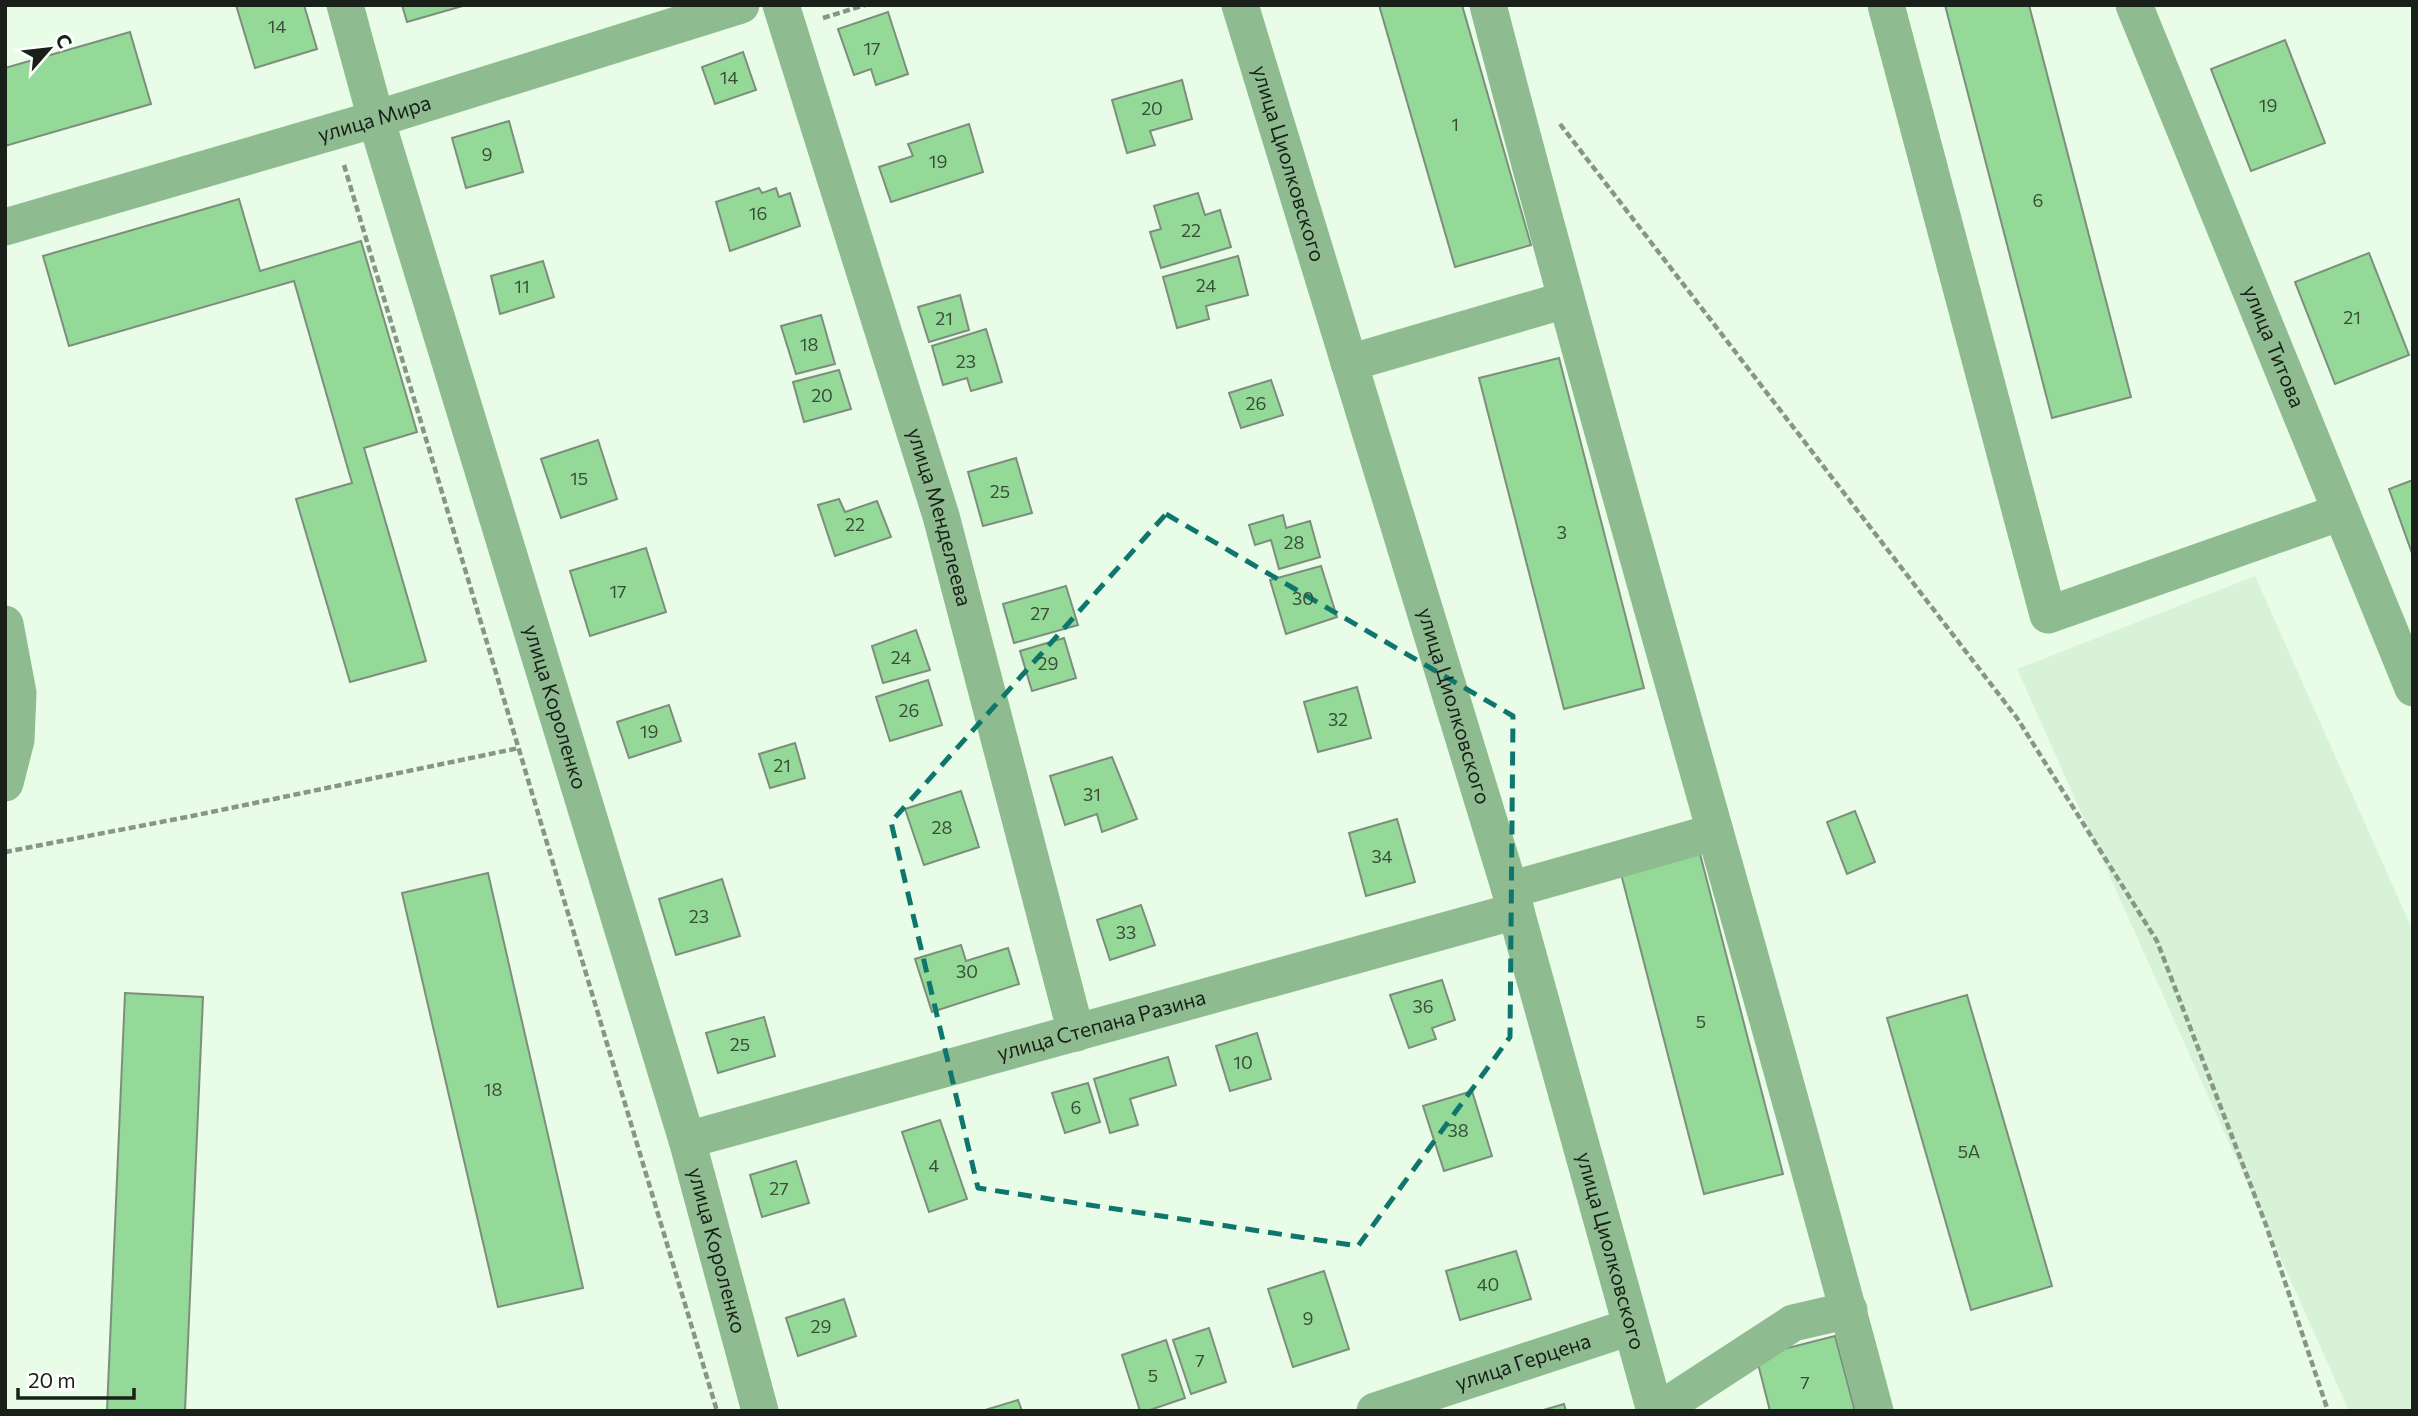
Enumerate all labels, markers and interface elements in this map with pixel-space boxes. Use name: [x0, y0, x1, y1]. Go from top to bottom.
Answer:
north arrow: [14, 14, 84, 84]
house number: 14: [268, 15, 286, 37]
text: С: [51, 30, 78, 52]
house number: 17: [863, 37, 881, 59]
street label: улица Циолковского: [1248, 62, 1332, 265]
house number: 14: [720, 66, 738, 88]
street label: улица Мира: [315, 89, 434, 146]
house number: 19: [2259, 94, 2277, 116]
house number: 20: [1141, 97, 1163, 119]
house number: 1: [1451, 113, 1459, 135]
house number: 9: [482, 143, 492, 165]
house number: 19: [929, 150, 947, 172]
house number: 6: [2033, 189, 2043, 211]
house number: 16: [749, 202, 767, 224]
house number: 22: [1181, 219, 1201, 241]
house number: 24: [1196, 274, 1216, 296]
house number: 11: [514, 275, 530, 297]
street label: улица Титова: [2239, 281, 2311, 411]
house number: 21: [2343, 306, 2361, 328]
house number: 21: [935, 307, 953, 329]
house number: 18: [800, 333, 818, 355]
house number: 23: [956, 350, 976, 372]
house number: 20: [811, 384, 833, 406]
house number: 26: [1246, 392, 1266, 414]
street label: улица Менделеева: [903, 424, 978, 608]
house number: 15: [570, 467, 588, 489]
house number: 25: [990, 480, 1010, 502]
house number: 22: [845, 513, 865, 535]
house number: 3: [1557, 521, 1567, 543]
house number: 28: [1284, 531, 1305, 553]
house number: 17: [609, 580, 627, 602]
house number: 30: [1292, 587, 1314, 609]
house number: 27: [1030, 602, 1050, 624]
street label: улица Циолковского: [1414, 604, 1497, 807]
street label: улица Короленко: [520, 621, 593, 792]
house number: 24: [891, 646, 911, 668]
house number: 29: [1038, 652, 1058, 674]
house number: 26: [899, 699, 919, 721]
house number: 32: [1328, 708, 1348, 730]
house number: 19: [640, 720, 658, 742]
house number: 21: [773, 754, 791, 776]
house number: 31: [1083, 783, 1101, 805]
house number: 28: [932, 816, 953, 838]
house number: 34: [1371, 845, 1393, 867]
house number: 23: [689, 905, 709, 927]
house number: 33: [1116, 921, 1136, 943]
house number: 30: [956, 960, 978, 982]
street label: улица Степана Разина: [994, 983, 1208, 1065]
house number: 36: [1412, 995, 1434, 1017]
house number: 5: [1696, 1010, 1706, 1032]
house number: 25: [730, 1033, 750, 1055]
house number: 10: [1233, 1051, 1253, 1073]
house number: 18: [484, 1078, 502, 1100]
house number: 6: [1071, 1096, 1081, 1118]
house number: 38: [1447, 1119, 1469, 1141]
house number: 5А: [1958, 1140, 1980, 1162]
street label: улица Циолковского: [1573, 1149, 1651, 1352]
house number: 4: [929, 1154, 940, 1176]
street label: улица Короленко: [684, 1165, 753, 1336]
house number: 27: [769, 1177, 789, 1199]
house number: 40: [1477, 1273, 1499, 1295]
house number: 9: [1303, 1307, 1313, 1329]
house number: 29: [811, 1315, 831, 1337]
street label: улица Герцена: [1452, 1327, 1594, 1395]
house number: 7: [1195, 1349, 1205, 1371]
scale bar: [18, 1356, 133, 1400]
house number: 5: [1148, 1364, 1158, 1386]
text: 20 m: [28, 1367, 76, 1392]
house number: 7: [1800, 1371, 1810, 1393]

